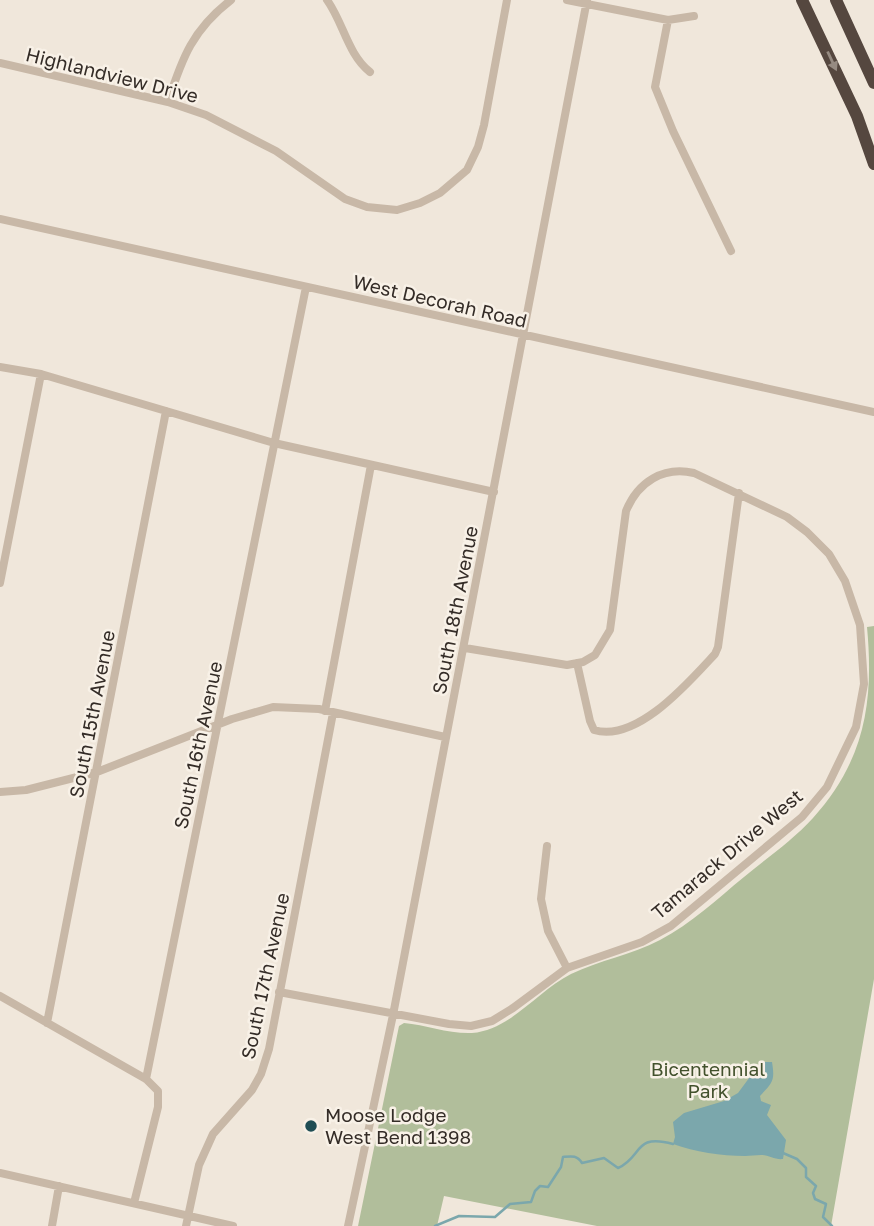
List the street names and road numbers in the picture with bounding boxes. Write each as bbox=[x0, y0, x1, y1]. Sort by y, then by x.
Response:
street label: Highlandview Drive bbox=[24, 42, 201, 107]
street label: West Decorah Road bbox=[351, 269, 529, 332]
street label: South 18th Avenue bbox=[427, 524, 482, 696]
street label: South 15th Avenue bbox=[64, 628, 119, 800]
street label: South 16th Avenue bbox=[168, 659, 227, 831]
street label: Tamarack Drive West bbox=[646, 784, 807, 924]
street label: South 17th Avenue bbox=[236, 891, 293, 1061]

